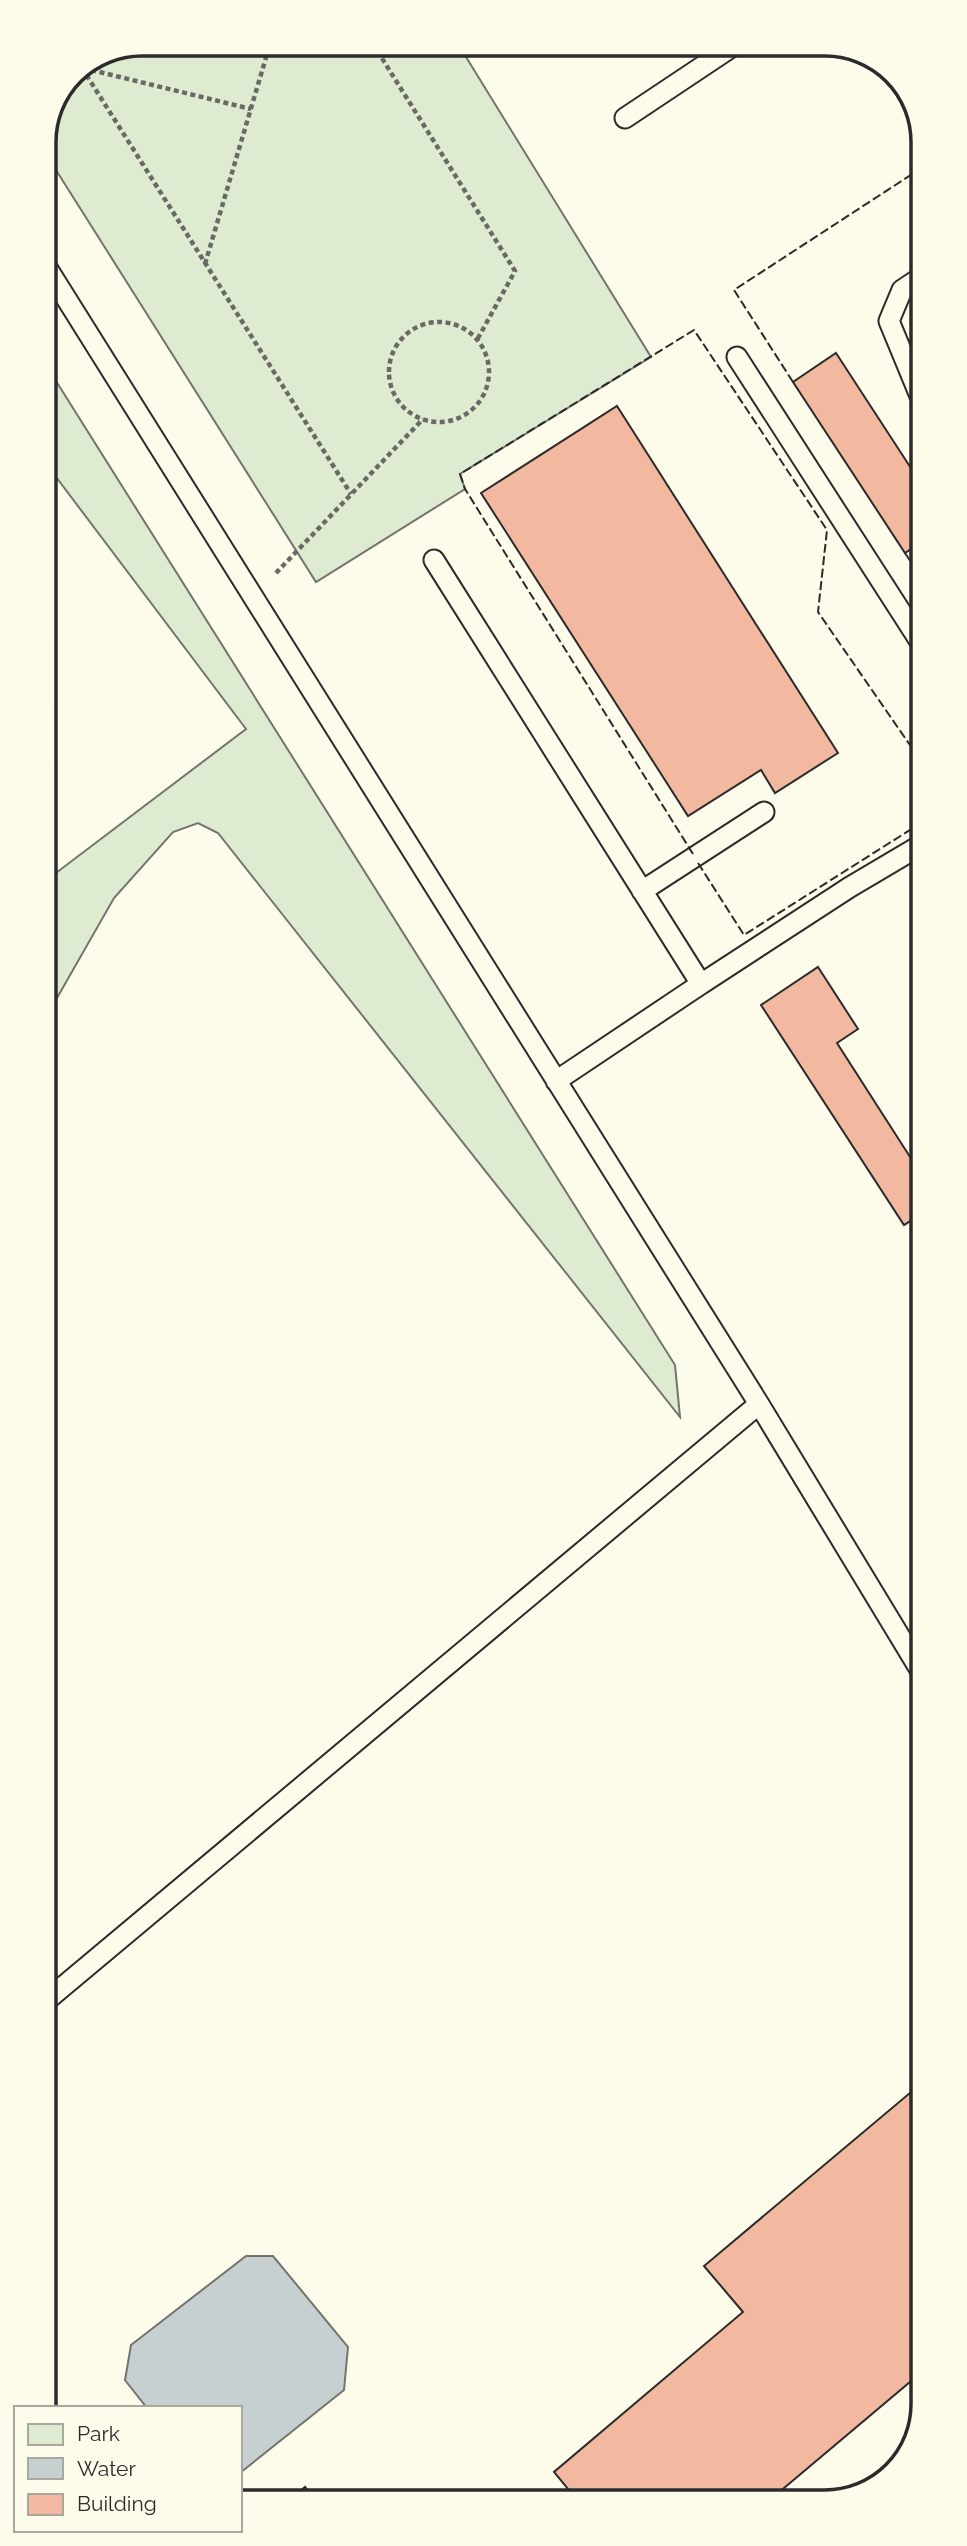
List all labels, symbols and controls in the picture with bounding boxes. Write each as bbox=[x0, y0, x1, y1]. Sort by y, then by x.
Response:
legend bbox=[14, 2406, 242, 2532]
text: Park bbox=[77, 2421, 120, 2446]
text: Water bbox=[77, 2456, 136, 2481]
text: Building bbox=[77, 2491, 157, 2516]

